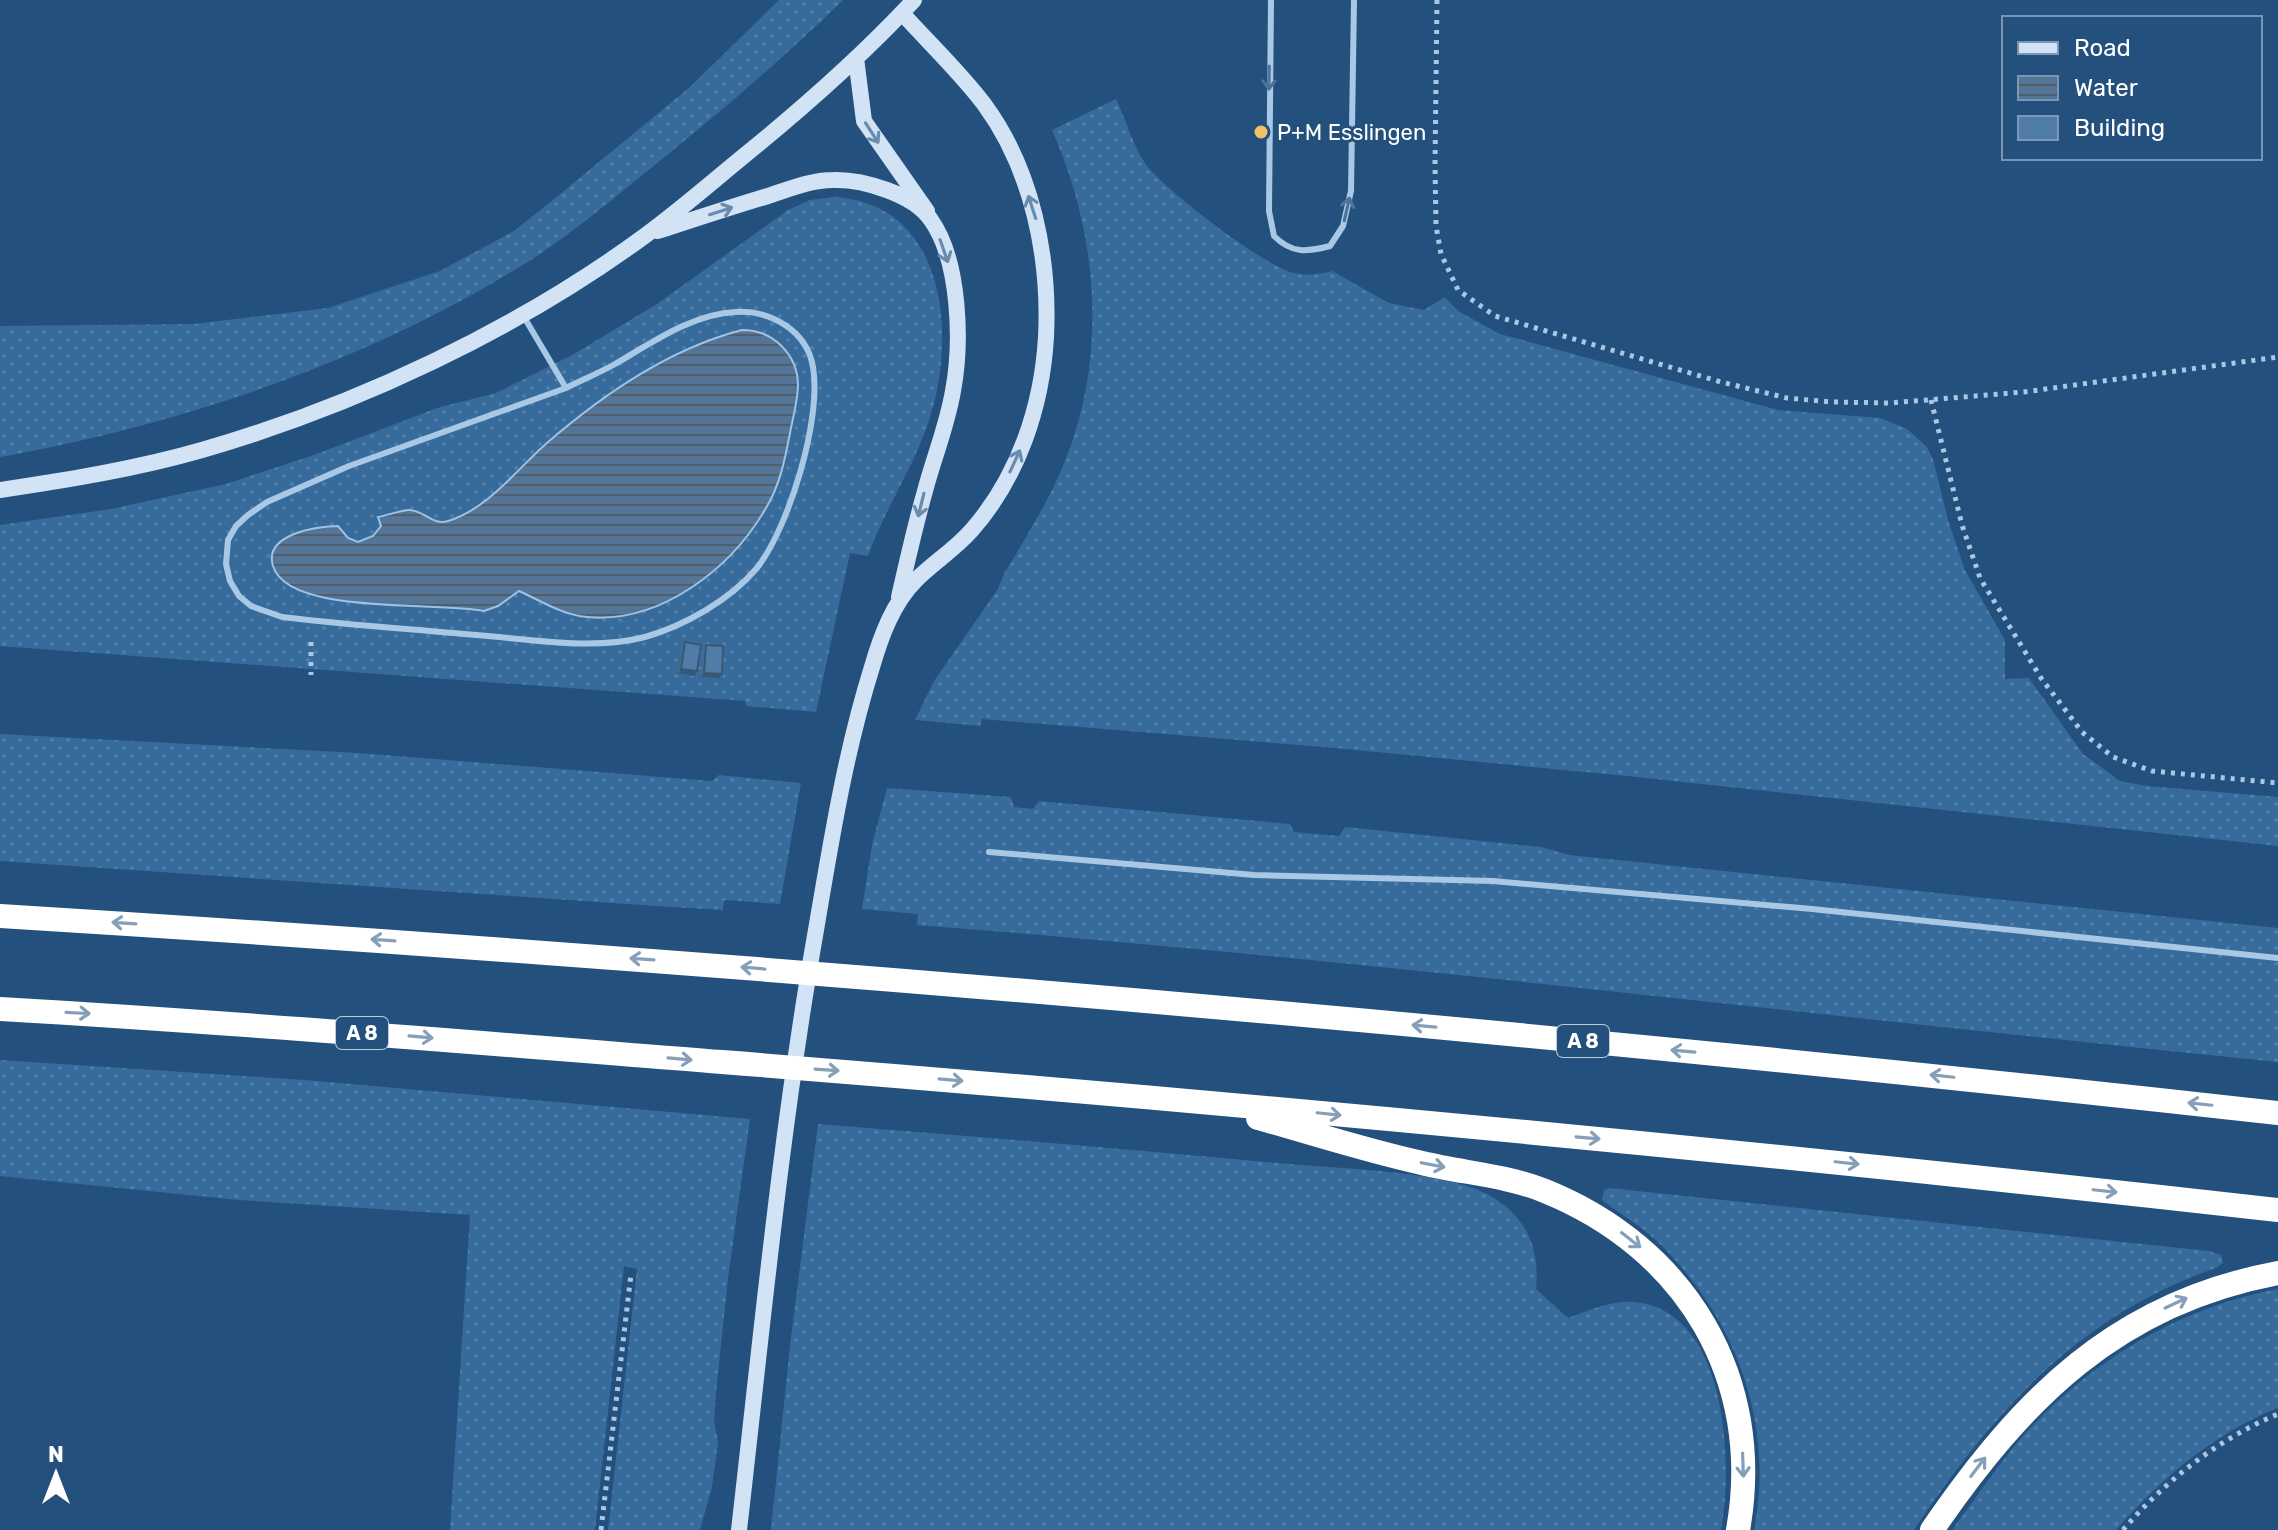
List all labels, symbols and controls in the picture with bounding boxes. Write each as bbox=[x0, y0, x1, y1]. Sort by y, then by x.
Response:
legend bbox=[2002, 16, 2262, 160]
text: Road bbox=[2074, 34, 2131, 62]
one-way arrow bbox=[1262, 64, 1277, 91]
text: Water bbox=[2074, 74, 2138, 102]
text: Building bbox=[2074, 114, 2165, 142]
place label: P+M Esslingen bbox=[1277, 119, 1426, 146]
one-way arrow bbox=[864, 121, 880, 143]
marker: P+M Esslingen bbox=[1252, 123, 1270, 141]
one-way arrow bbox=[1023, 195, 1038, 220]
one-way arrow bbox=[1341, 197, 1356, 223]
one-way arrow bbox=[707, 203, 733, 218]
one-way arrow bbox=[938, 239, 952, 263]
one-way arrow bbox=[1008, 449, 1023, 473]
one-way arrow bbox=[913, 491, 928, 517]
one-way arrow bbox=[111, 916, 138, 931]
one-way arrow bbox=[370, 932, 397, 947]
one-way arrow bbox=[629, 951, 656, 966]
one-way arrow bbox=[740, 960, 767, 975]
one-way arrow bbox=[64, 1006, 91, 1021]
road number: A 8 bbox=[336, 1017, 388, 1049]
one-way arrow bbox=[1411, 1019, 1438, 1034]
road number: A 8 bbox=[1557, 1025, 1609, 1057]
one-way arrow bbox=[407, 1030, 434, 1045]
one-way arrow bbox=[1670, 1043, 1697, 1058]
one-way arrow bbox=[666, 1051, 693, 1066]
one-way arrow bbox=[813, 1063, 840, 1078]
one-way arrow bbox=[1929, 1069, 1956, 1084]
one-way arrow bbox=[937, 1073, 964, 1088]
one-way arrow bbox=[2188, 1097, 2214, 1112]
one-way arrow bbox=[1315, 1106, 1342, 1121]
one-way arrow bbox=[1574, 1131, 1601, 1146]
one-way arrow bbox=[1833, 1156, 1859, 1171]
one-way arrow bbox=[1420, 1159, 1445, 1174]
one-way arrow bbox=[2091, 1183, 2118, 1198]
one-way arrow bbox=[1620, 1231, 1641, 1248]
one-way arrow bbox=[2163, 1295, 2188, 1310]
north arrow bbox=[16, 1434, 96, 1514]
text: N bbox=[48, 1441, 64, 1468]
one-way arrow bbox=[1736, 1451, 1751, 1477]
one-way arrow bbox=[1969, 1457, 1986, 1478]

